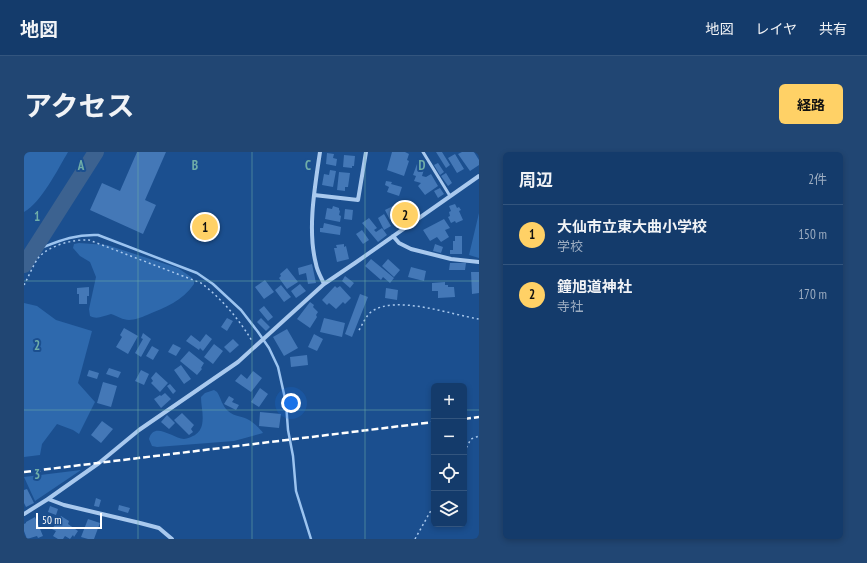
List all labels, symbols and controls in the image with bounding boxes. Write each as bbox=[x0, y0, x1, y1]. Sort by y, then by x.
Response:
text: 地図 bbox=[20, 17, 58, 41]
text: 地図 bbox=[705, 20, 733, 38]
text: レイヤ bbox=[755, 20, 797, 38]
text: 共有 bbox=[819, 20, 847, 38]
button: 経路 bbox=[779, 84, 843, 124]
text: アクセス bbox=[24, 87, 135, 124]
text: A bbox=[77, 157, 85, 174]
text: B bbox=[192, 157, 198, 174]
text: C bbox=[305, 157, 311, 174]
text: D bbox=[419, 157, 426, 174]
text: 周辺 bbox=[519, 169, 553, 191]
text: 2件 bbox=[808, 171, 827, 188]
pin: 2 bbox=[392, 200, 418, 230]
text: 1 bbox=[34, 208, 40, 225]
pin: 1 bbox=[192, 212, 218, 242]
text: 大仙市立東大曲小学校 bbox=[557, 217, 707, 236]
text: 1 bbox=[529, 226, 535, 243]
text: 150 m bbox=[798, 226, 827, 243]
text: 学校 bbox=[557, 238, 583, 255]
text: 鐘旭道神社 bbox=[557, 277, 632, 296]
text: 2 bbox=[529, 286, 535, 303]
text: 170 m bbox=[798, 286, 827, 303]
text: 寺社 bbox=[557, 298, 583, 315]
text: 2 bbox=[34, 337, 40, 354]
map controls bbox=[431, 383, 467, 527]
button: + bbox=[431, 383, 467, 419]
your location bbox=[281, 393, 301, 413]
button: − bbox=[431, 419, 467, 455]
button: locate bbox=[431, 455, 467, 491]
text: 3 bbox=[34, 466, 40, 483]
button: layers bbox=[431, 491, 467, 527]
scale bar bbox=[36, 511, 102, 530]
text: 50 m bbox=[42, 513, 61, 527]

